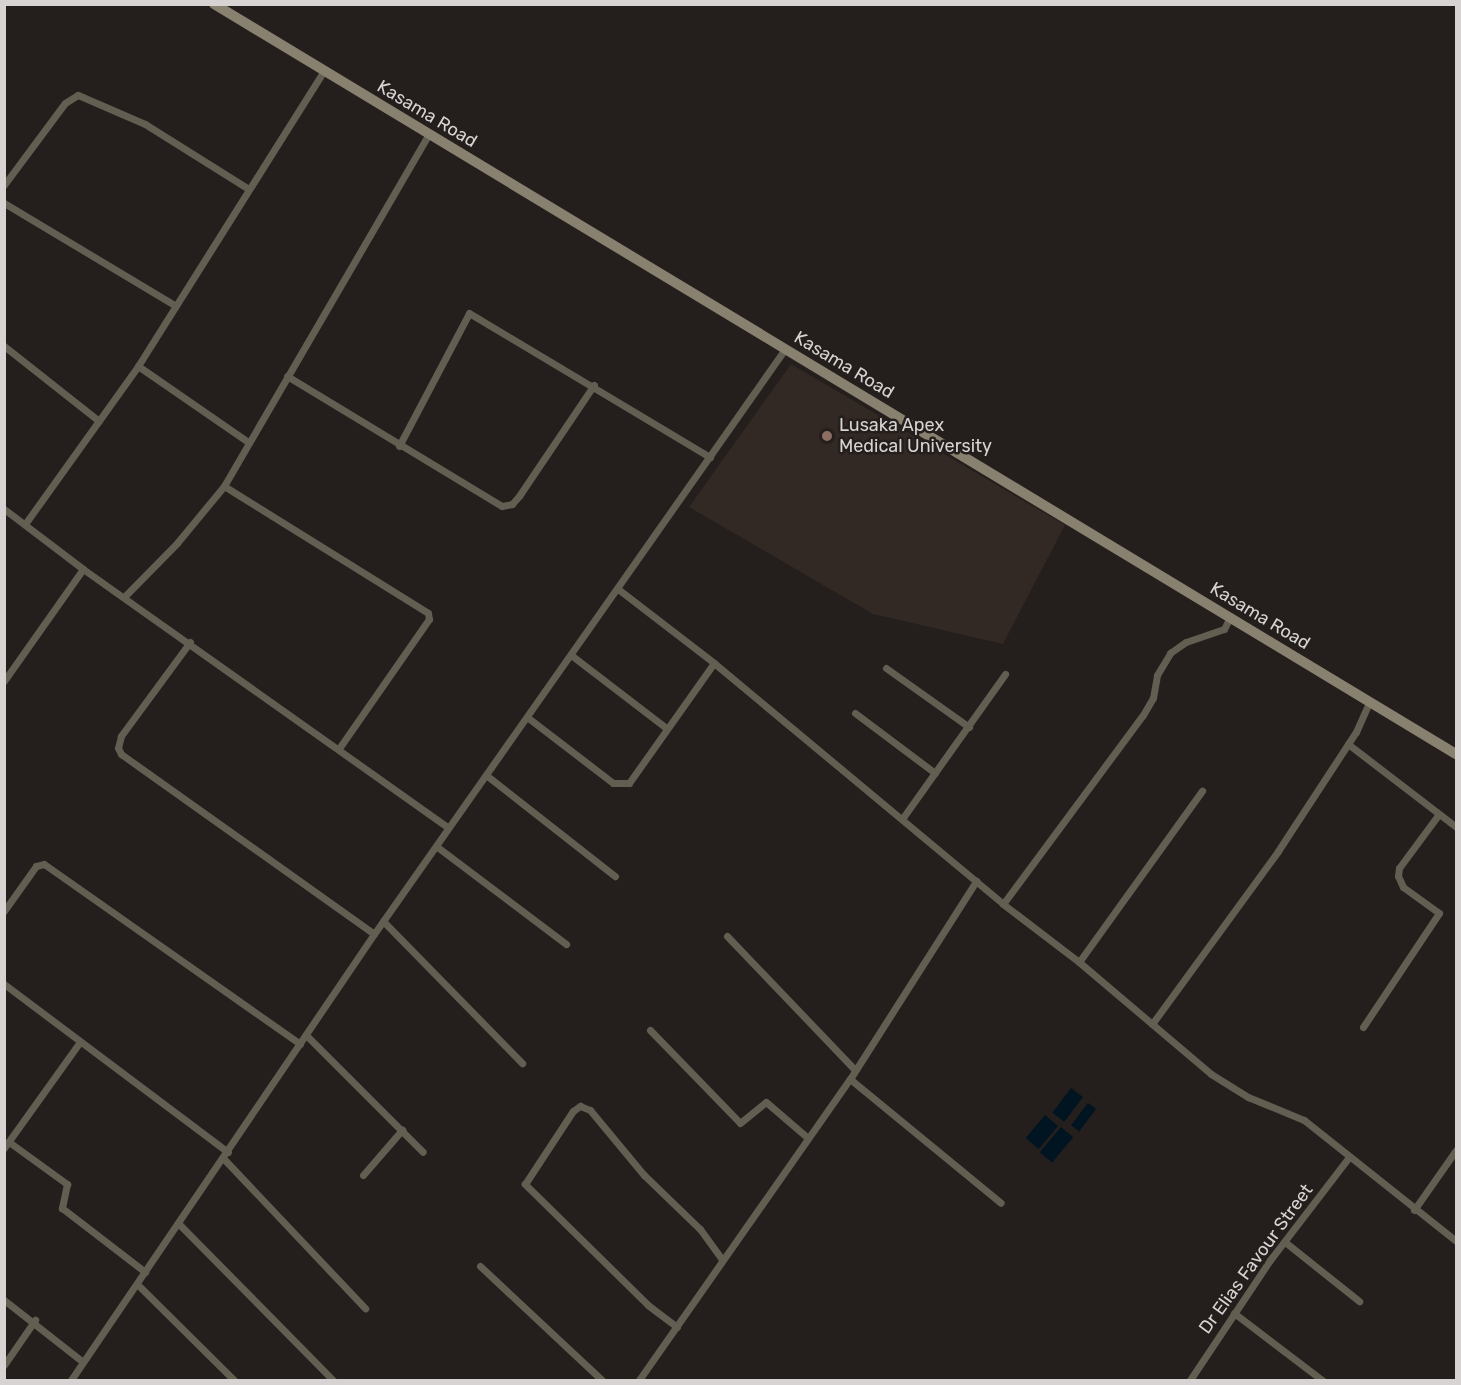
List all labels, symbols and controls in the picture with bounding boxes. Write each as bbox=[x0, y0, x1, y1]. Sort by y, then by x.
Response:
street label: Kasama Road bbox=[373, 76, 481, 152]
street label: Kasama Road bbox=[790, 327, 898, 403]
place label: Lusaka Apex Medical University bbox=[839, 415, 992, 458]
marker: Lusaka Apex Medical University bbox=[820, 429, 834, 443]
street label: Kasama Road bbox=[1206, 578, 1314, 654]
street label: Dr Elias Favour Street bbox=[1194, 1180, 1318, 1338]

